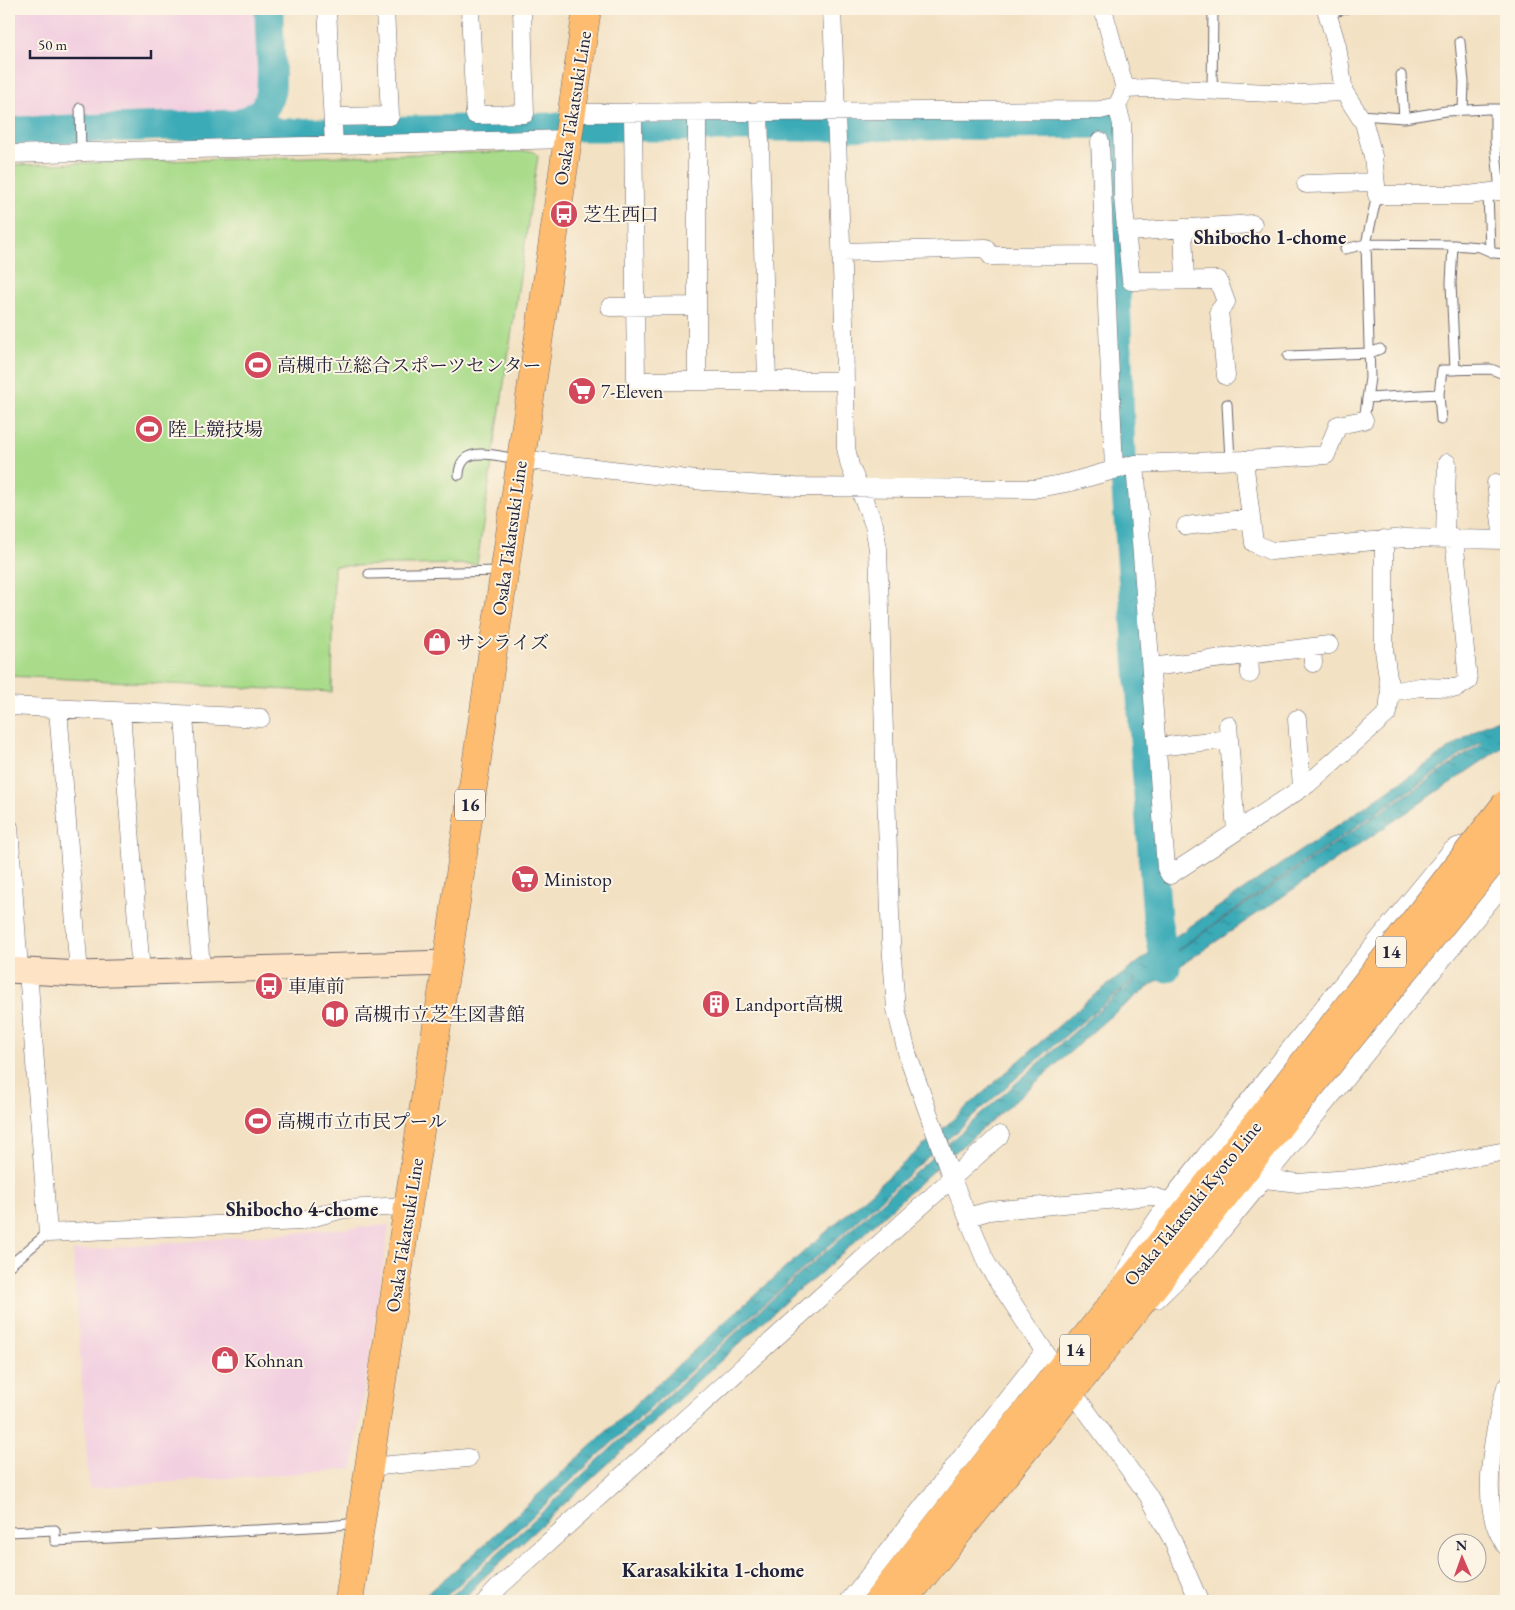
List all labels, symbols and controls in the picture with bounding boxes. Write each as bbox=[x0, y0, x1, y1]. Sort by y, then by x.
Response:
scale bar bbox=[30, 28, 151, 60]
street label: Osaka Takatsuki Line bbox=[548, 29, 597, 187]
text: 50 m bbox=[38, 35, 67, 54]
bus stop icon: 芝生西口 bbox=[549, 199, 579, 229]
place label: 芝生西口 bbox=[583, 202, 659, 227]
district label: Shibocho 1-chome bbox=[1194, 224, 1346, 250]
sports icon: 高槻市立総合スポーツセンター bbox=[243, 350, 273, 380]
place label: 高槻市立総合スポーツセンター bbox=[277, 353, 541, 378]
supermarket icon: 7-Eleven bbox=[567, 376, 597, 406]
place label: 7-Eleven bbox=[601, 379, 663, 404]
sports icon: 陸上競技場 bbox=[134, 414, 164, 444]
place label: 陸上競技場 bbox=[168, 417, 263, 442]
street label: Osaka Takatsuki Line bbox=[486, 459, 533, 617]
shop icon: サンライズ bbox=[422, 627, 452, 657]
place label: サンライズ bbox=[456, 630, 549, 655]
road number: 16 bbox=[455, 790, 485, 820]
supermarket icon: Ministop bbox=[510, 864, 540, 894]
place label: Ministop bbox=[544, 867, 612, 892]
road number: 14 bbox=[1376, 936, 1406, 968]
bus stop icon: 車庫前 bbox=[254, 971, 284, 1001]
place label: 車庫前 bbox=[288, 974, 345, 999]
building icon: Landport高槻 bbox=[701, 989, 731, 1019]
place label: Landport高槻 bbox=[735, 992, 843, 1017]
library icon: 高槻市立芝生図書館 bbox=[320, 999, 350, 1029]
place label: 高槻市立芝生図書館 bbox=[354, 1002, 525, 1027]
sports icon: 高槻市立市民プール bbox=[243, 1106, 273, 1136]
place label: 高槻市立市民プール bbox=[277, 1109, 447, 1134]
street label: Osaka Takatsuki Kyoto Line bbox=[1118, 1116, 1267, 1291]
street label: Osaka Takatsuki Line bbox=[380, 1156, 429, 1314]
district label: Shibocho 4-chome bbox=[226, 1196, 378, 1222]
road number: 14 bbox=[1060, 1334, 1090, 1366]
shop icon: Kohnan bbox=[210, 1345, 240, 1375]
place label: Kohnan bbox=[244, 1348, 304, 1373]
north arrow bbox=[1438, 1532, 1488, 1582]
text: N bbox=[1456, 1536, 1468, 1554]
district label: Karasakikita 1-chome bbox=[622, 1557, 804, 1583]

